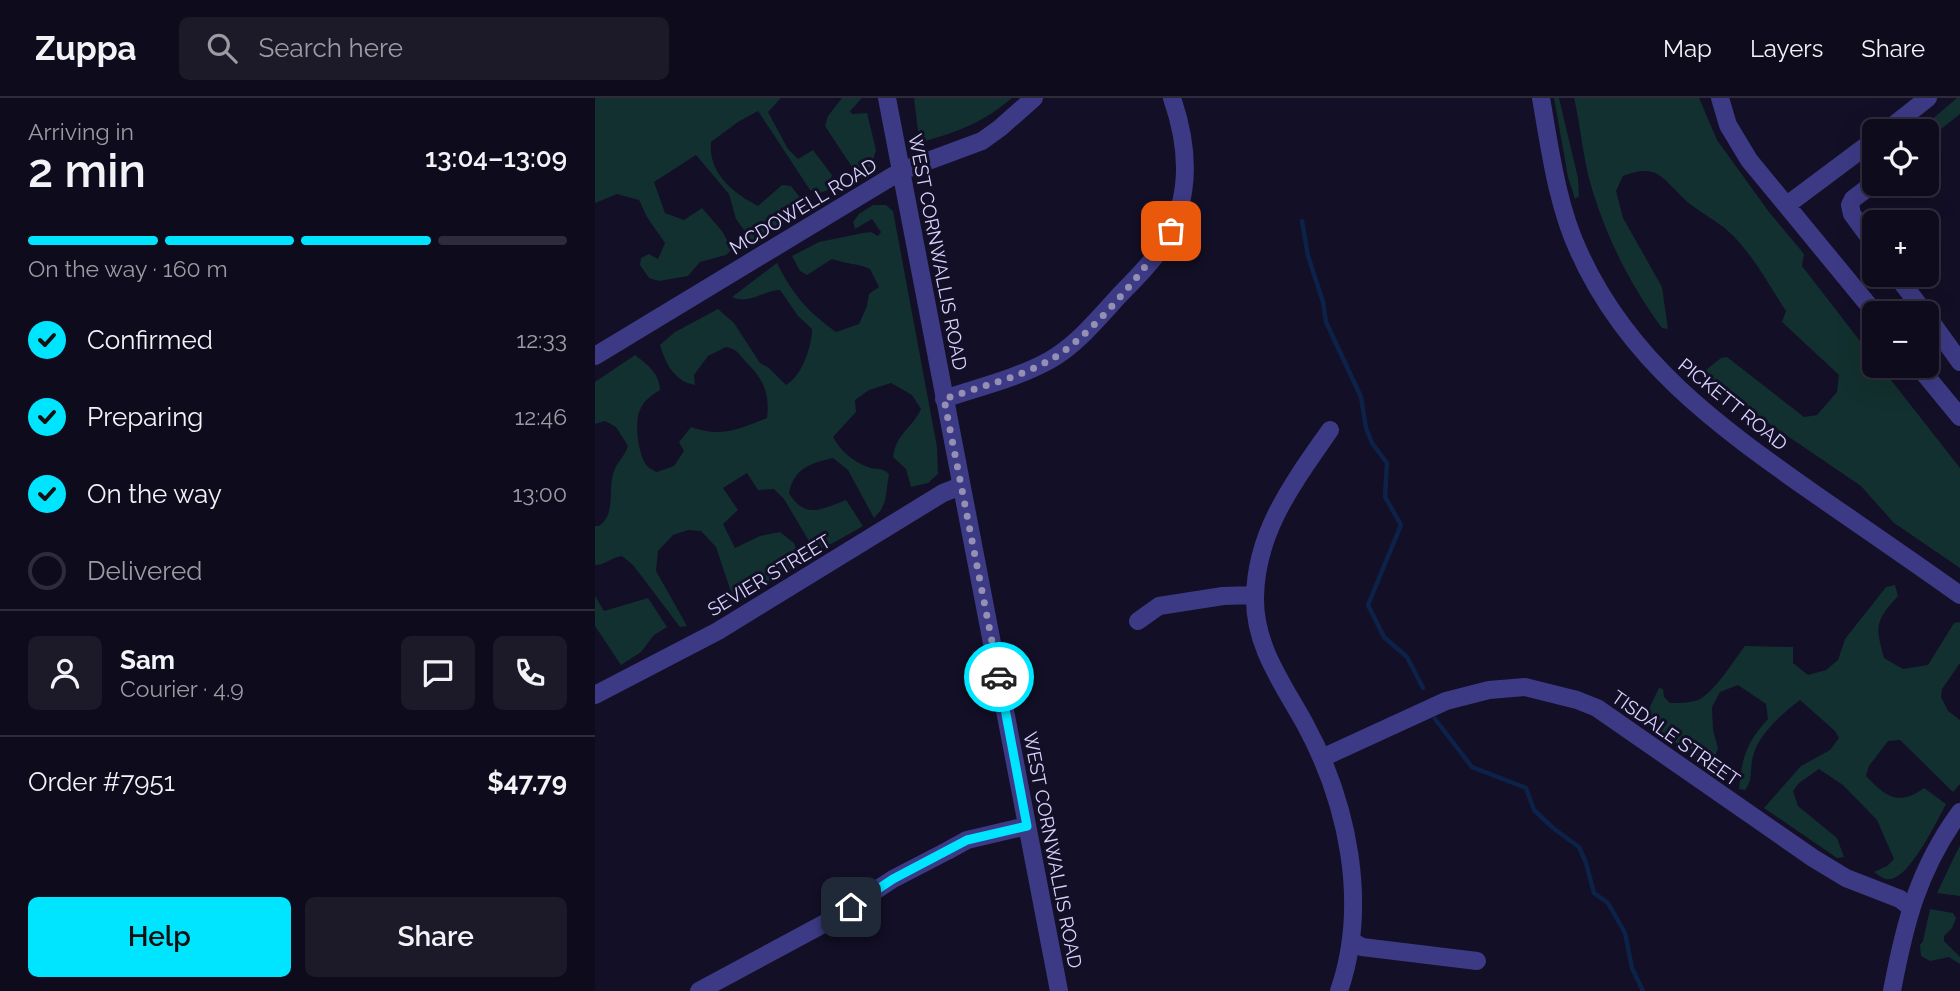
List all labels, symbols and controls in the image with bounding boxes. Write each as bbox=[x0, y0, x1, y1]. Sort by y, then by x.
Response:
search box bbox=[179, 17, 669, 80]
text: Zuppa bbox=[35, 29, 137, 68]
icon: search bbox=[203, 29, 241, 67]
text: Search here bbox=[259, 33, 403, 63]
text: Map bbox=[1663, 34, 1712, 63]
text: Layers bbox=[1750, 34, 1823, 63]
text: Share bbox=[1861, 34, 1925, 63]
text: Arriving in bbox=[28, 118, 134, 145]
map controls bbox=[1862, 119, 1939, 378]
button: locate bbox=[1862, 119, 1939, 196]
street label: WEST CORNWALLIS ROAD bbox=[904, 132, 972, 372]
text: 13:04–13:09 bbox=[425, 143, 567, 173]
text: 2 min bbox=[28, 144, 146, 198]
street label: MCDOWELL ROAD bbox=[726, 153, 880, 259]
pin bbox=[1141, 201, 1201, 261]
button: + bbox=[1862, 210, 1939, 287]
icon: bag bbox=[1152, 212, 1190, 250]
text: On the way · 160 m bbox=[28, 255, 228, 282]
button: − bbox=[1862, 301, 1939, 378]
icon: check bbox=[28, 321, 66, 359]
text: Confirmed bbox=[87, 325, 213, 355]
text: 12:33 bbox=[516, 326, 567, 353]
street label: PICKETT ROAD bbox=[1674, 353, 1792, 455]
icon: check bbox=[28, 398, 66, 436]
text: Preparing bbox=[87, 402, 203, 432]
text: 12:46 bbox=[514, 403, 567, 430]
icon: check bbox=[28, 475, 66, 513]
text: On the way bbox=[87, 479, 222, 509]
text: 13:00 bbox=[512, 480, 567, 507]
street label: SEVIER STREET bbox=[703, 529, 835, 620]
text: Delivered bbox=[87, 556, 202, 586]
button: person bbox=[28, 636, 102, 710]
button: chat bbox=[401, 636, 475, 710]
button: phone bbox=[493, 636, 567, 710]
courier bbox=[964, 642, 1034, 712]
text: Sam bbox=[120, 645, 175, 675]
icon: car bbox=[980, 658, 1018, 696]
text: Courier · 4.9 bbox=[120, 675, 244, 702]
street label: TISDALE STREET bbox=[1608, 686, 1745, 791]
street label: WEST CORNWALLIS ROAD bbox=[1019, 730, 1087, 970]
text: Order #7951 bbox=[28, 767, 175, 797]
text: $47.79 bbox=[487, 767, 567, 797]
pin bbox=[821, 877, 881, 937]
icon: home bbox=[832, 888, 870, 926]
button: Help bbox=[28, 897, 291, 977]
button: Share bbox=[305, 897, 567, 977]

